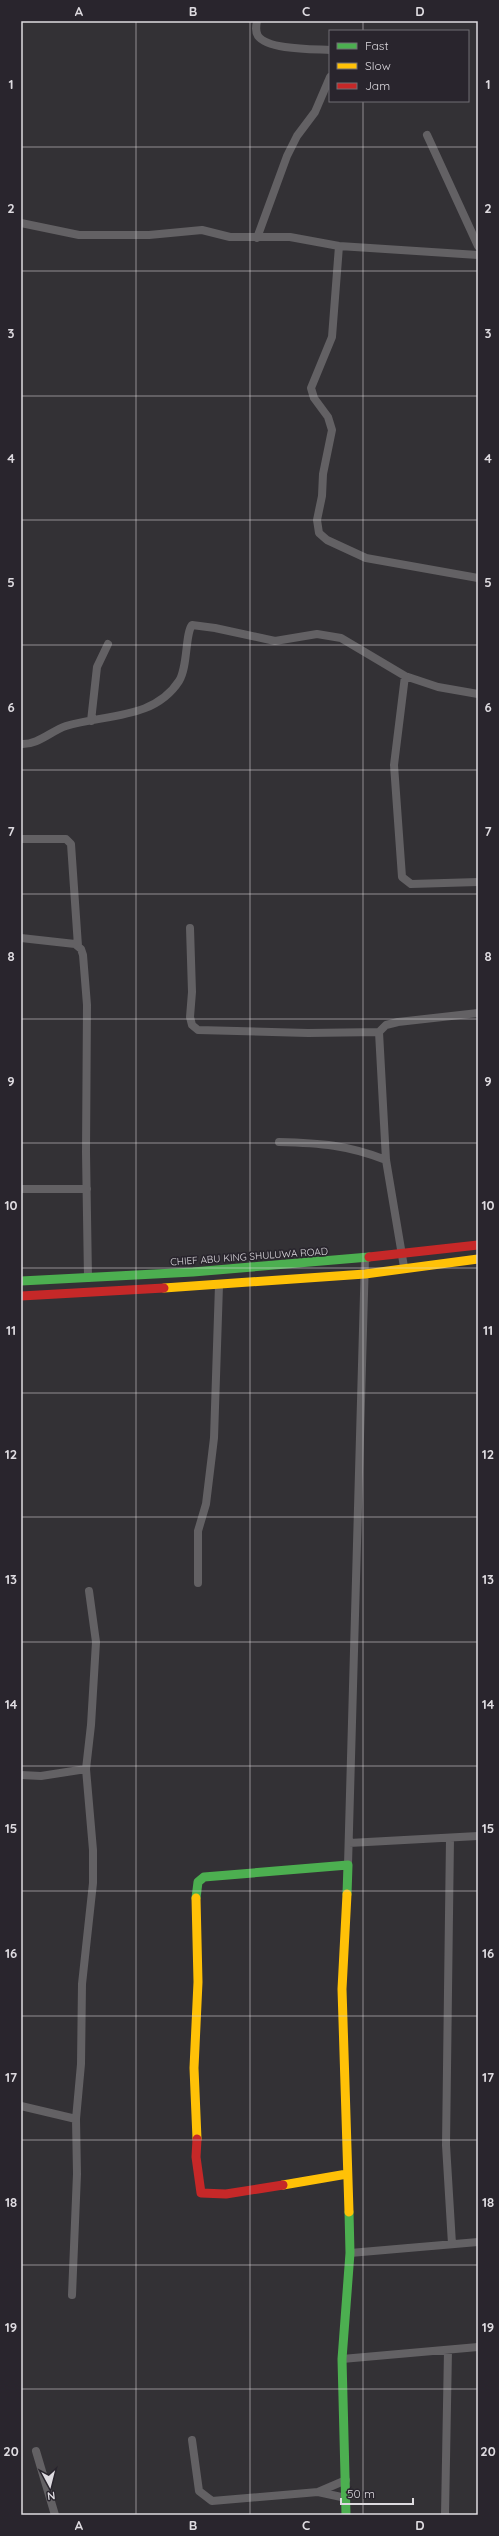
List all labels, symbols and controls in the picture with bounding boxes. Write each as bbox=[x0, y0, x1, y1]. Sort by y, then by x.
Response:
text: A bbox=[75, 3, 84, 19]
text: B bbox=[189, 3, 197, 19]
text: C bbox=[302, 3, 310, 19]
text: D bbox=[415, 3, 425, 19]
legend bbox=[329, 30, 469, 102]
text: Fast bbox=[365, 38, 389, 53]
text: Slow bbox=[365, 58, 391, 73]
text: 1 bbox=[8, 76, 14, 92]
text: 1 bbox=[485, 76, 491, 92]
text: Jam bbox=[365, 78, 390, 93]
text: 2 bbox=[7, 200, 15, 216]
text: 2 bbox=[484, 200, 492, 216]
text: 3 bbox=[8, 325, 15, 341]
text: 3 bbox=[485, 325, 492, 341]
text: 4 bbox=[7, 450, 15, 466]
text: 4 bbox=[484, 450, 492, 466]
text: 5 bbox=[7, 574, 15, 590]
text: 5 bbox=[484, 574, 492, 590]
text: 6 bbox=[7, 699, 15, 715]
text: 6 bbox=[484, 699, 492, 715]
text: 7 bbox=[7, 823, 15, 839]
text: 7 bbox=[484, 823, 492, 839]
text: 8 bbox=[7, 948, 15, 964]
text: 8 bbox=[484, 948, 492, 964]
text: 9 bbox=[7, 1073, 15, 1089]
text: 9 bbox=[484, 1073, 492, 1089]
text: 10 bbox=[4, 1197, 18, 1213]
text: 10 bbox=[481, 1197, 495, 1213]
street label: CHIEF ABU KING SHULUWA ROAD bbox=[170, 1245, 328, 1268]
text: 11 bbox=[6, 1322, 16, 1338]
text: 11 bbox=[483, 1322, 493, 1338]
text: 12 bbox=[5, 1446, 17, 1462]
text: 12 bbox=[482, 1446, 494, 1462]
text: 13 bbox=[5, 1571, 17, 1587]
text: 13 bbox=[482, 1571, 494, 1587]
text: 14 bbox=[5, 1696, 18, 1712]
text: 14 bbox=[482, 1696, 495, 1712]
text: 15 bbox=[5, 1820, 17, 1836]
text: 15 bbox=[482, 1820, 494, 1836]
text: 16 bbox=[5, 1945, 17, 1961]
text: 16 bbox=[482, 1945, 494, 1961]
text: 17 bbox=[5, 2069, 17, 2085]
text: 17 bbox=[482, 2069, 494, 2085]
text: 18 bbox=[5, 2194, 17, 2210]
text: 18 bbox=[482, 2194, 494, 2210]
text: 19 bbox=[5, 2319, 17, 2335]
text: 19 bbox=[482, 2319, 494, 2335]
text: 20 bbox=[3, 2443, 19, 2459]
text: 20 bbox=[480, 2443, 496, 2459]
north arrow bbox=[30, 2466, 70, 2506]
scale bar bbox=[341, 2480, 413, 2506]
text: 50 m bbox=[347, 2486, 375, 2501]
text: N bbox=[46, 2488, 56, 2503]
text: A bbox=[75, 2517, 84, 2533]
text: B bbox=[189, 2517, 197, 2533]
text: C bbox=[302, 2517, 310, 2533]
text: D bbox=[415, 2517, 425, 2533]

